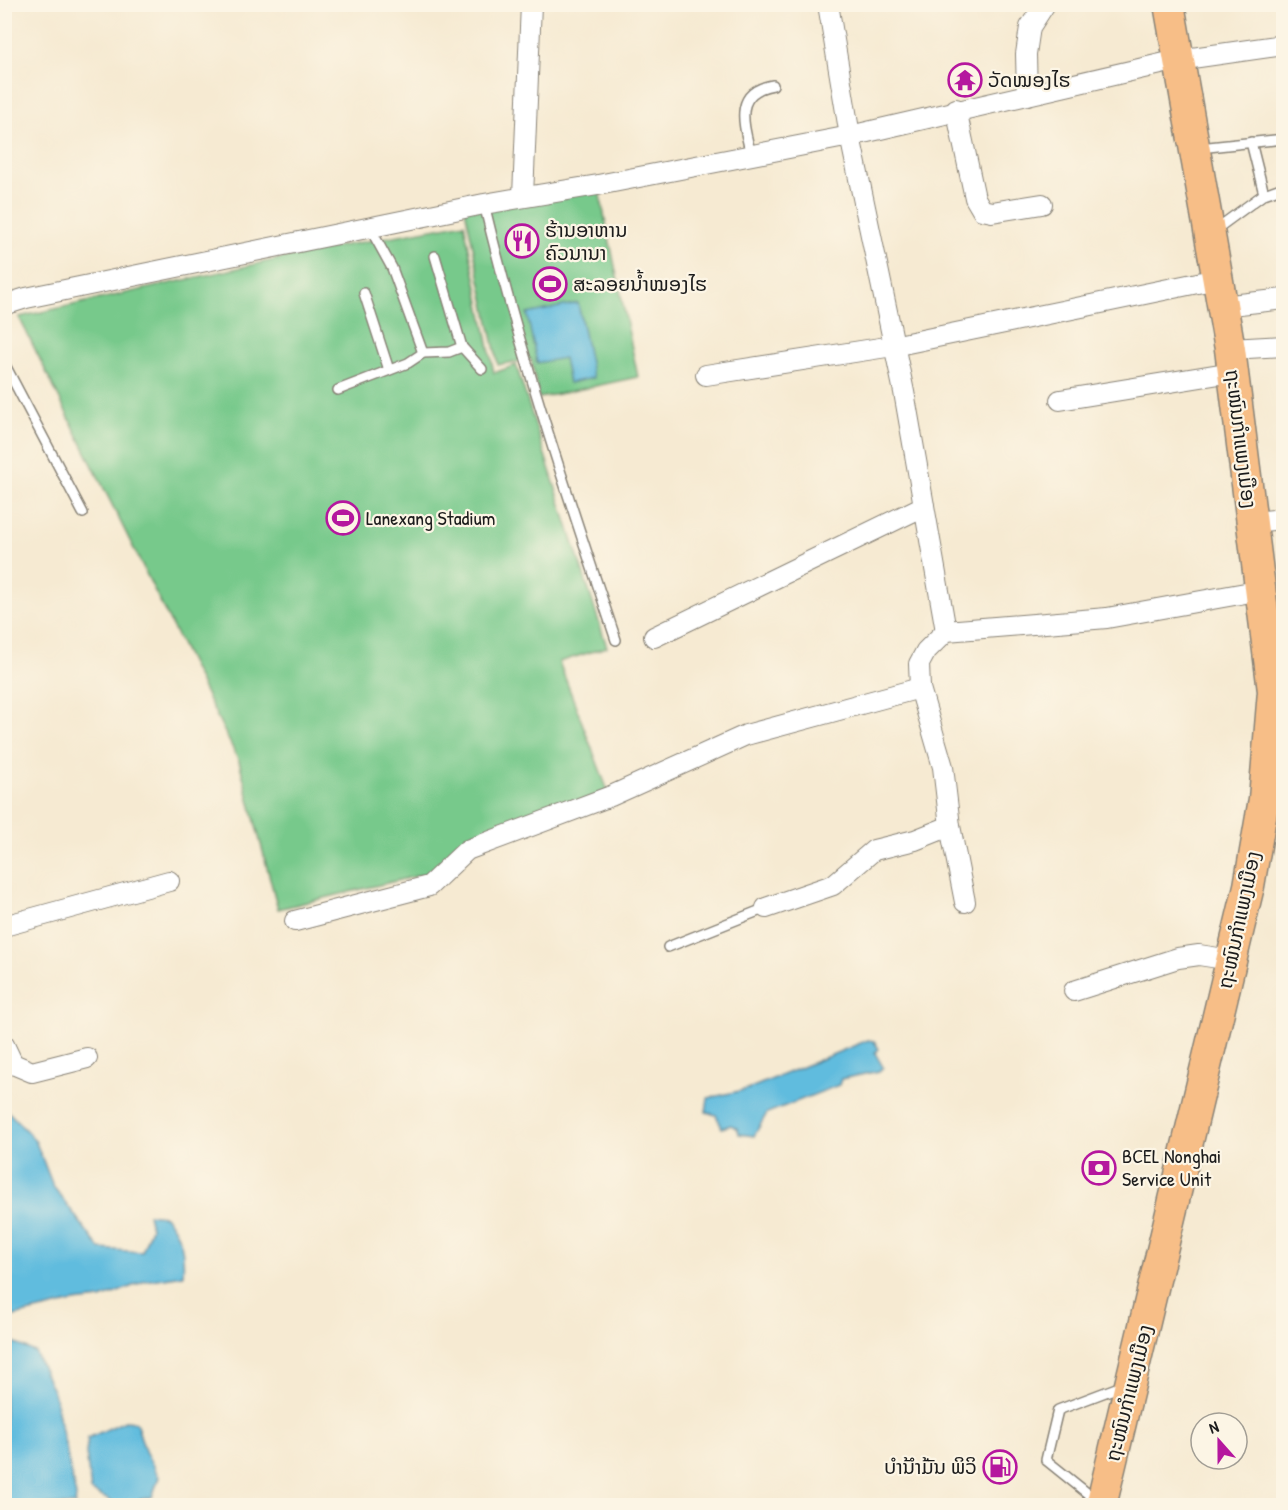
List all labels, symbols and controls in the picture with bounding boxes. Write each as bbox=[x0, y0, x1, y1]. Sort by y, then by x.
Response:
temple icon: ວັດໝອງໄຮ bbox=[947, 62, 983, 98]
place label: ວັດໝອງໄຮ bbox=[988, 66, 1071, 93]
place label: ຮ້ານອາຫານ ຄົວນານາ bbox=[545, 216, 628, 266]
restaurant icon: ຮ້ານອາຫານ ຄົວນານາ bbox=[504, 223, 540, 259]
sports icon: ສະລອຍນ້ຳໝອງໄຮ bbox=[532, 266, 568, 302]
place label: ສະລອຍນ້ຳໝອງໄຮ bbox=[573, 269, 707, 297]
street label: ຖະໜົນກຳແພງເມືອງ bbox=[1220, 368, 1263, 510]
sports icon: Lanexang Stadium bbox=[325, 500, 361, 536]
place label: Lanexang Stadium bbox=[366, 504, 495, 531]
street label: ຖະໜົນກຳແພງເມືອງ bbox=[1211, 849, 1266, 991]
place label: BCEL Nonghai Service Unit bbox=[1122, 1142, 1221, 1192]
bank icon: BCEL Nonghai Service Unit bbox=[1081, 1150, 1117, 1186]
street label: ຖະໜົນກຳແພງເມືອງ bbox=[1098, 1322, 1159, 1464]
north arrow bbox=[1189, 1411, 1249, 1471]
text: N bbox=[1206, 1415, 1222, 1439]
fuel station icon: ບຳ້ນຳ້ມັນ ພິວິ bbox=[982, 1449, 1018, 1485]
place label: ບຳ້ນຳ້ມັນ ພິວິ bbox=[884, 1453, 977, 1480]

